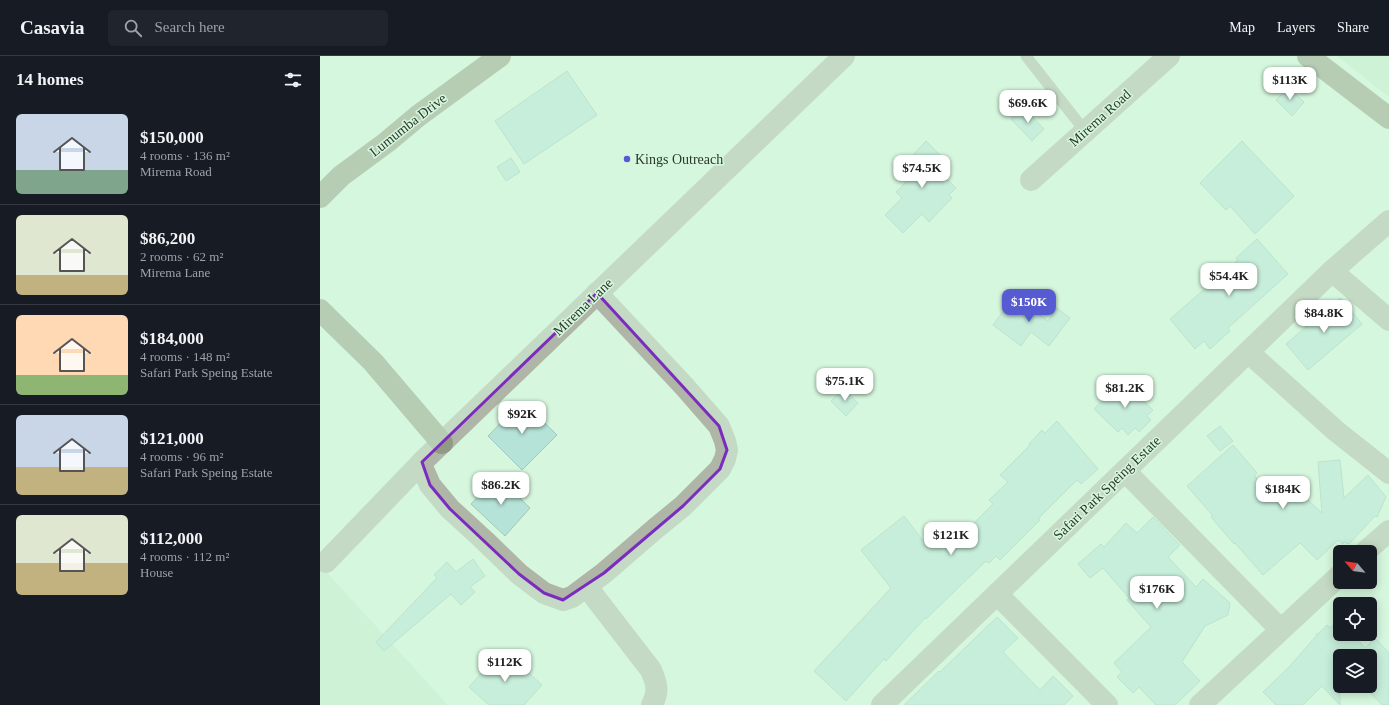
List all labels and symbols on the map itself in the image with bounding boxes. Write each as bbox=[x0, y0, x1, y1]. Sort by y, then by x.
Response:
pin: $113K bbox=[1262, 67, 1318, 101]
street label: Mirema Road bbox=[1066, 87, 1134, 149]
street label: Lumumba Drive bbox=[367, 90, 449, 160]
pin: $69.6K bbox=[995, 90, 1061, 124]
place label: Kings Outreach bbox=[635, 152, 723, 167]
marker: Kings Outreach bbox=[622, 154, 632, 164]
pin: $74.5K bbox=[889, 155, 955, 189]
pin: $54.4K bbox=[1196, 263, 1262, 297]
street label: Mirema Lane bbox=[551, 275, 615, 339]
pin: $150K bbox=[1001, 289, 1057, 323]
pin: $84.8K bbox=[1291, 300, 1357, 334]
pin: $75.1K bbox=[812, 368, 878, 402]
pin: $81.2K bbox=[1092, 375, 1158, 409]
pin: $92K bbox=[498, 401, 546, 435]
street label: Safari Park Speing Estate bbox=[1050, 433, 1164, 543]
pin: $86.2K bbox=[468, 472, 534, 506]
pin: $184K bbox=[1255, 476, 1311, 510]
pin: $121K bbox=[923, 522, 979, 556]
north arrow bbox=[1333, 545, 1377, 589]
pin: $176K bbox=[1129, 576, 1185, 610]
pin: $112K bbox=[477, 649, 533, 683]

